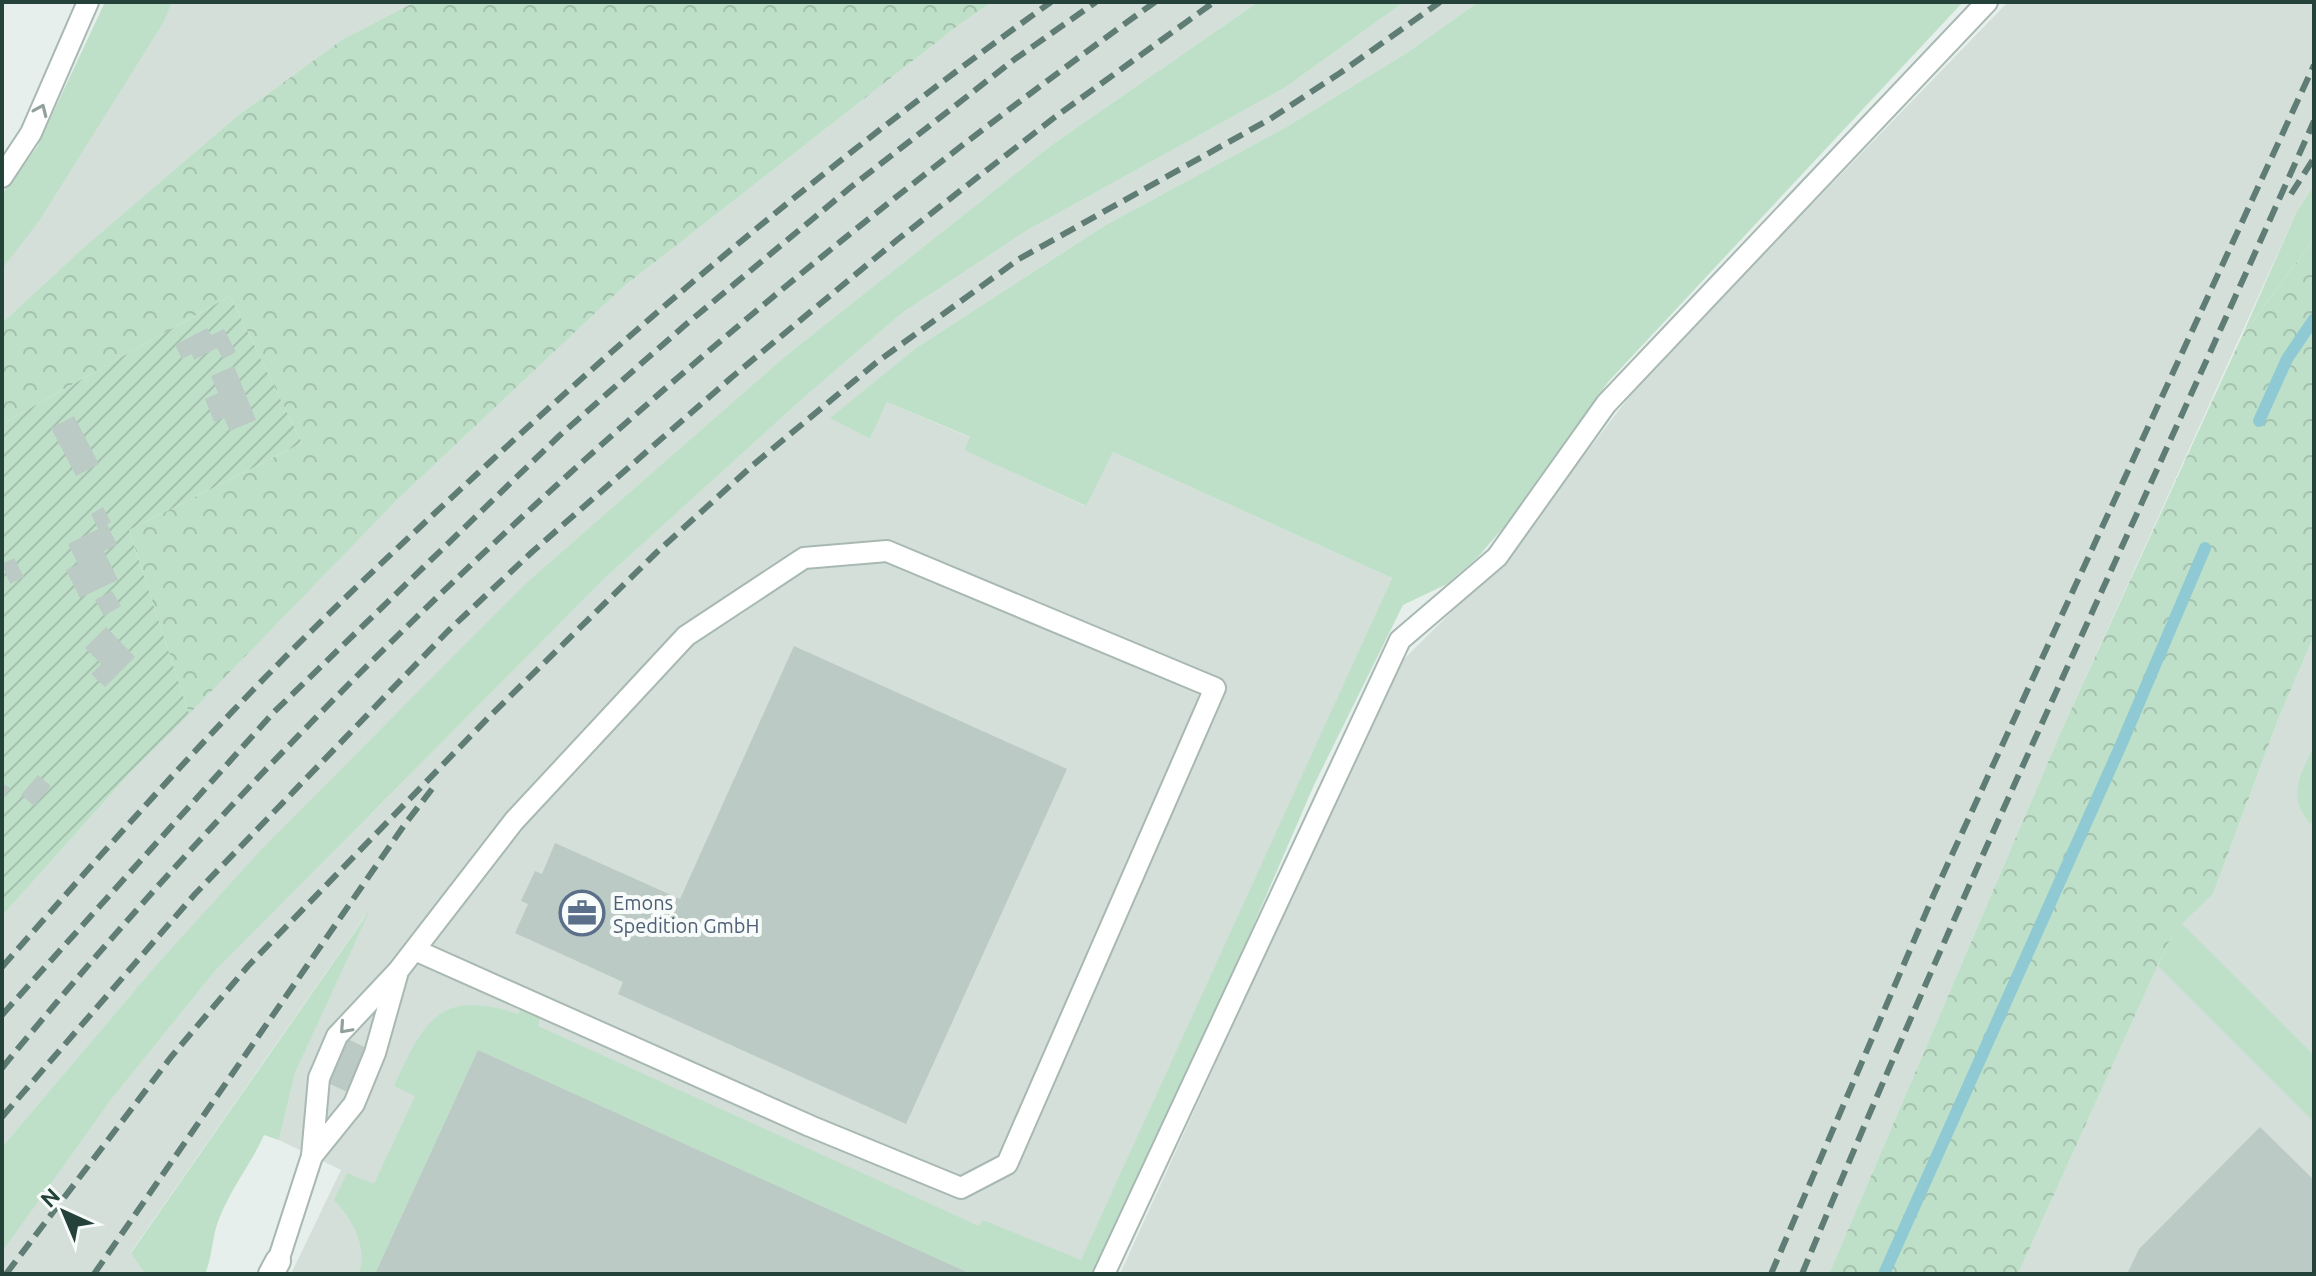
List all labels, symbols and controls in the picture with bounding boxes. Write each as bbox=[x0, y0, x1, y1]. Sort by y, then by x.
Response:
one-way arrow bbox=[31, 103, 47, 118]
office icon: Emons Spedition GmbH bbox=[558, 889, 606, 937]
place label: Emons Spedition GmbH bbox=[613, 891, 759, 937]
one-way arrow bbox=[340, 1019, 354, 1033]
north arrow bbox=[24, 1172, 104, 1252]
text: N bbox=[35, 1183, 64, 1212]

